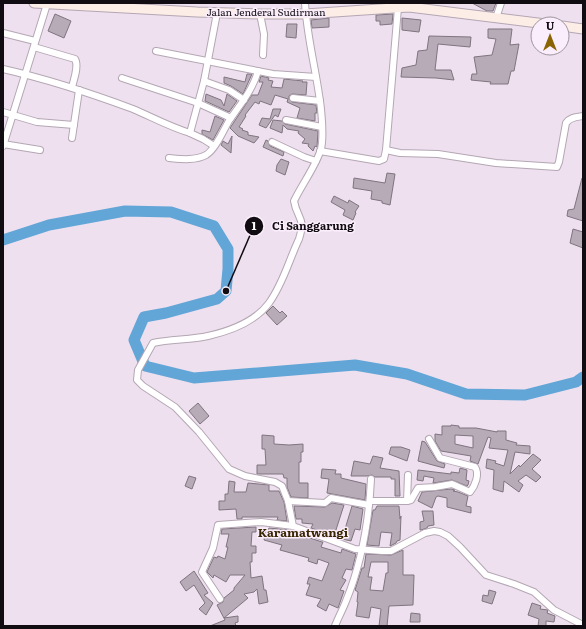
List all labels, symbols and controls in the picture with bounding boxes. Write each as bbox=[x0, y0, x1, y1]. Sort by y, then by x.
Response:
street label: Jalan Jenderal Sudirman bbox=[206, 4, 326, 19]
north arrow bbox=[530, 16, 570, 56]
text: U bbox=[546, 17, 555, 33]
callout: Ci Sanggarung bbox=[244, 215, 362, 238]
text: 1 bbox=[252, 216, 257, 234]
text: Ci Sanggarung bbox=[272, 217, 354, 233]
district label: Karamatwangi bbox=[258, 523, 349, 541]

